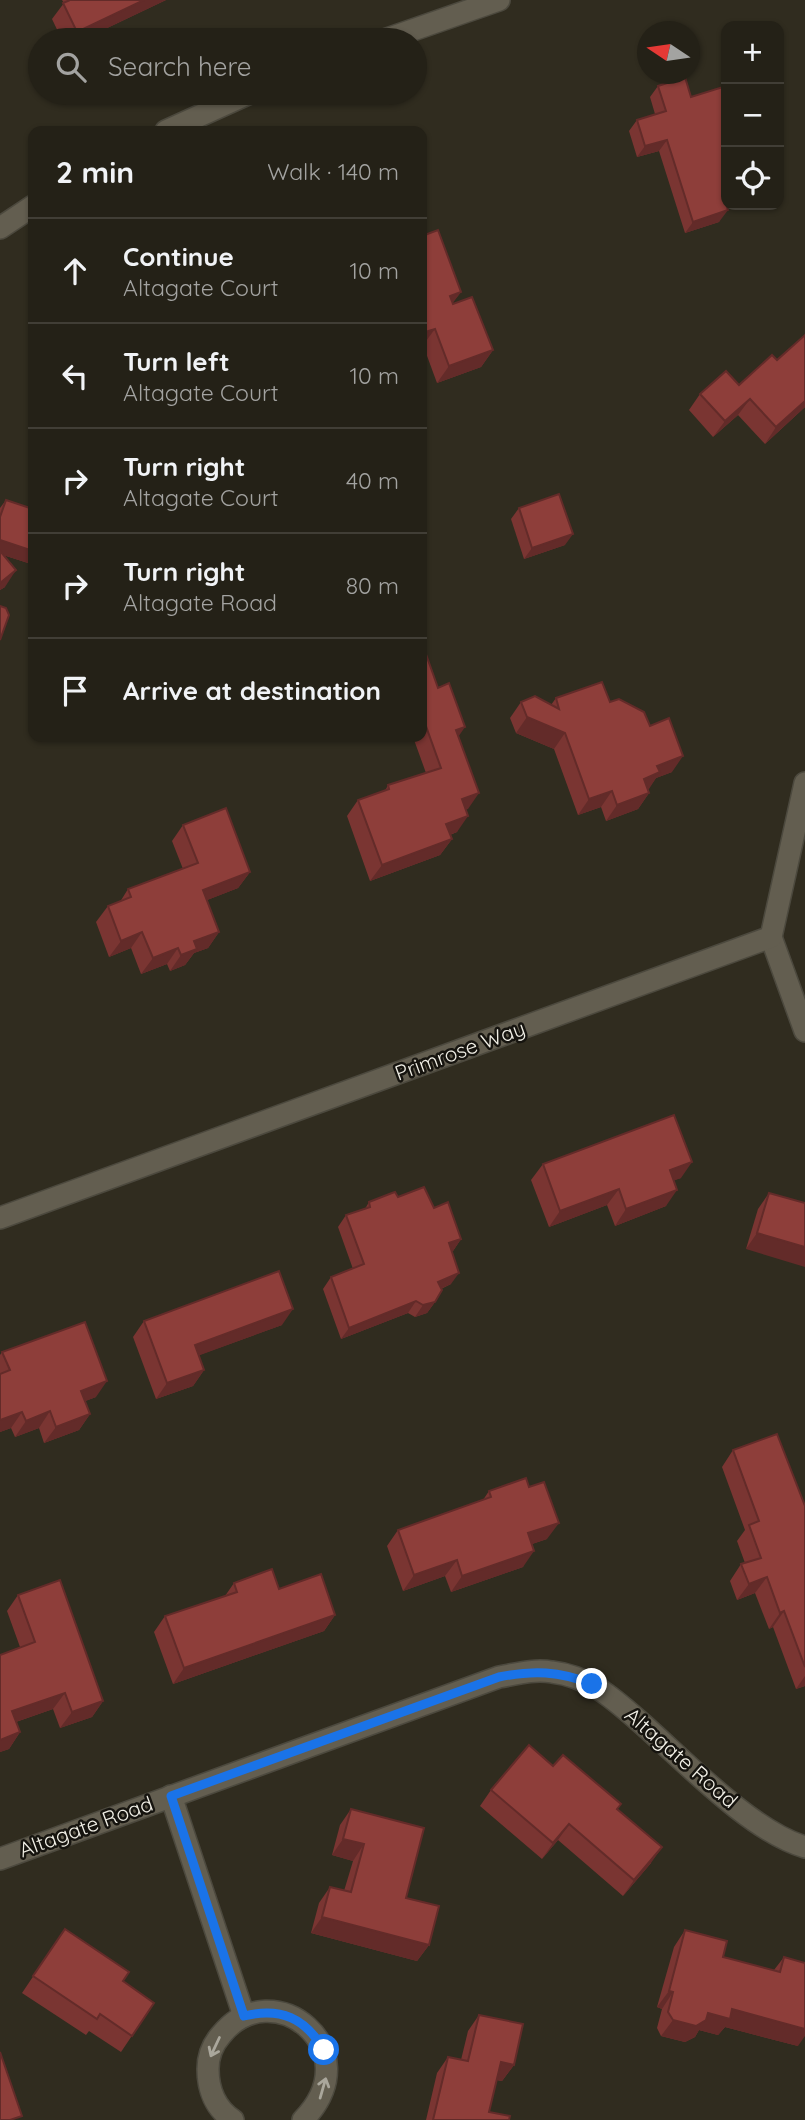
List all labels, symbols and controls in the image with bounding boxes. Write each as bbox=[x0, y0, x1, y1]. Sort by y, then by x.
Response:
north arrow bbox=[637, 21, 700, 84]
map controls bbox=[721, 21, 784, 210]
button: + bbox=[721, 21, 784, 84]
search box bbox=[28, 28, 427, 105]
icon: search bbox=[52, 48, 90, 86]
text: Search here bbox=[108, 50, 252, 83]
button: − bbox=[721, 84, 784, 147]
button: locate bbox=[721, 147, 784, 210]
text: 2 min bbox=[56, 153, 134, 191]
text: Walk · 140 m bbox=[267, 157, 399, 186]
text: Continue bbox=[123, 240, 234, 273]
icon: ahead bbox=[56, 252, 94, 290]
text: 10 m bbox=[350, 256, 399, 285]
text: Altagate Court bbox=[123, 273, 279, 302]
text: Turn left bbox=[123, 345, 230, 378]
icon: left bbox=[56, 357, 94, 395]
text: 10 m bbox=[350, 361, 399, 390]
text: Altagate Court bbox=[123, 378, 279, 407]
text: Turn right bbox=[123, 450, 245, 483]
icon: right bbox=[56, 462, 94, 500]
text: 40 m bbox=[346, 466, 399, 495]
text: Altagate Court bbox=[123, 483, 279, 512]
text: Turn right bbox=[123, 555, 245, 588]
icon: right bbox=[56, 567, 94, 605]
text: 80 m bbox=[346, 571, 399, 600]
text: Altagate Road bbox=[123, 588, 277, 617]
icon: arrive bbox=[56, 672, 94, 710]
text: Arrive at destination bbox=[123, 674, 381, 707]
street label: Primrose Way bbox=[391, 1014, 528, 1086]
route end bbox=[576, 1668, 607, 1699]
street label: Altagate Road bbox=[620, 1701, 743, 1813]
street label: Altagate Road bbox=[15, 1790, 156, 1862]
route start bbox=[308, 2034, 339, 2065]
one-way arrow bbox=[208, 2036, 221, 2057]
one-way arrow bbox=[318, 2077, 331, 2099]

